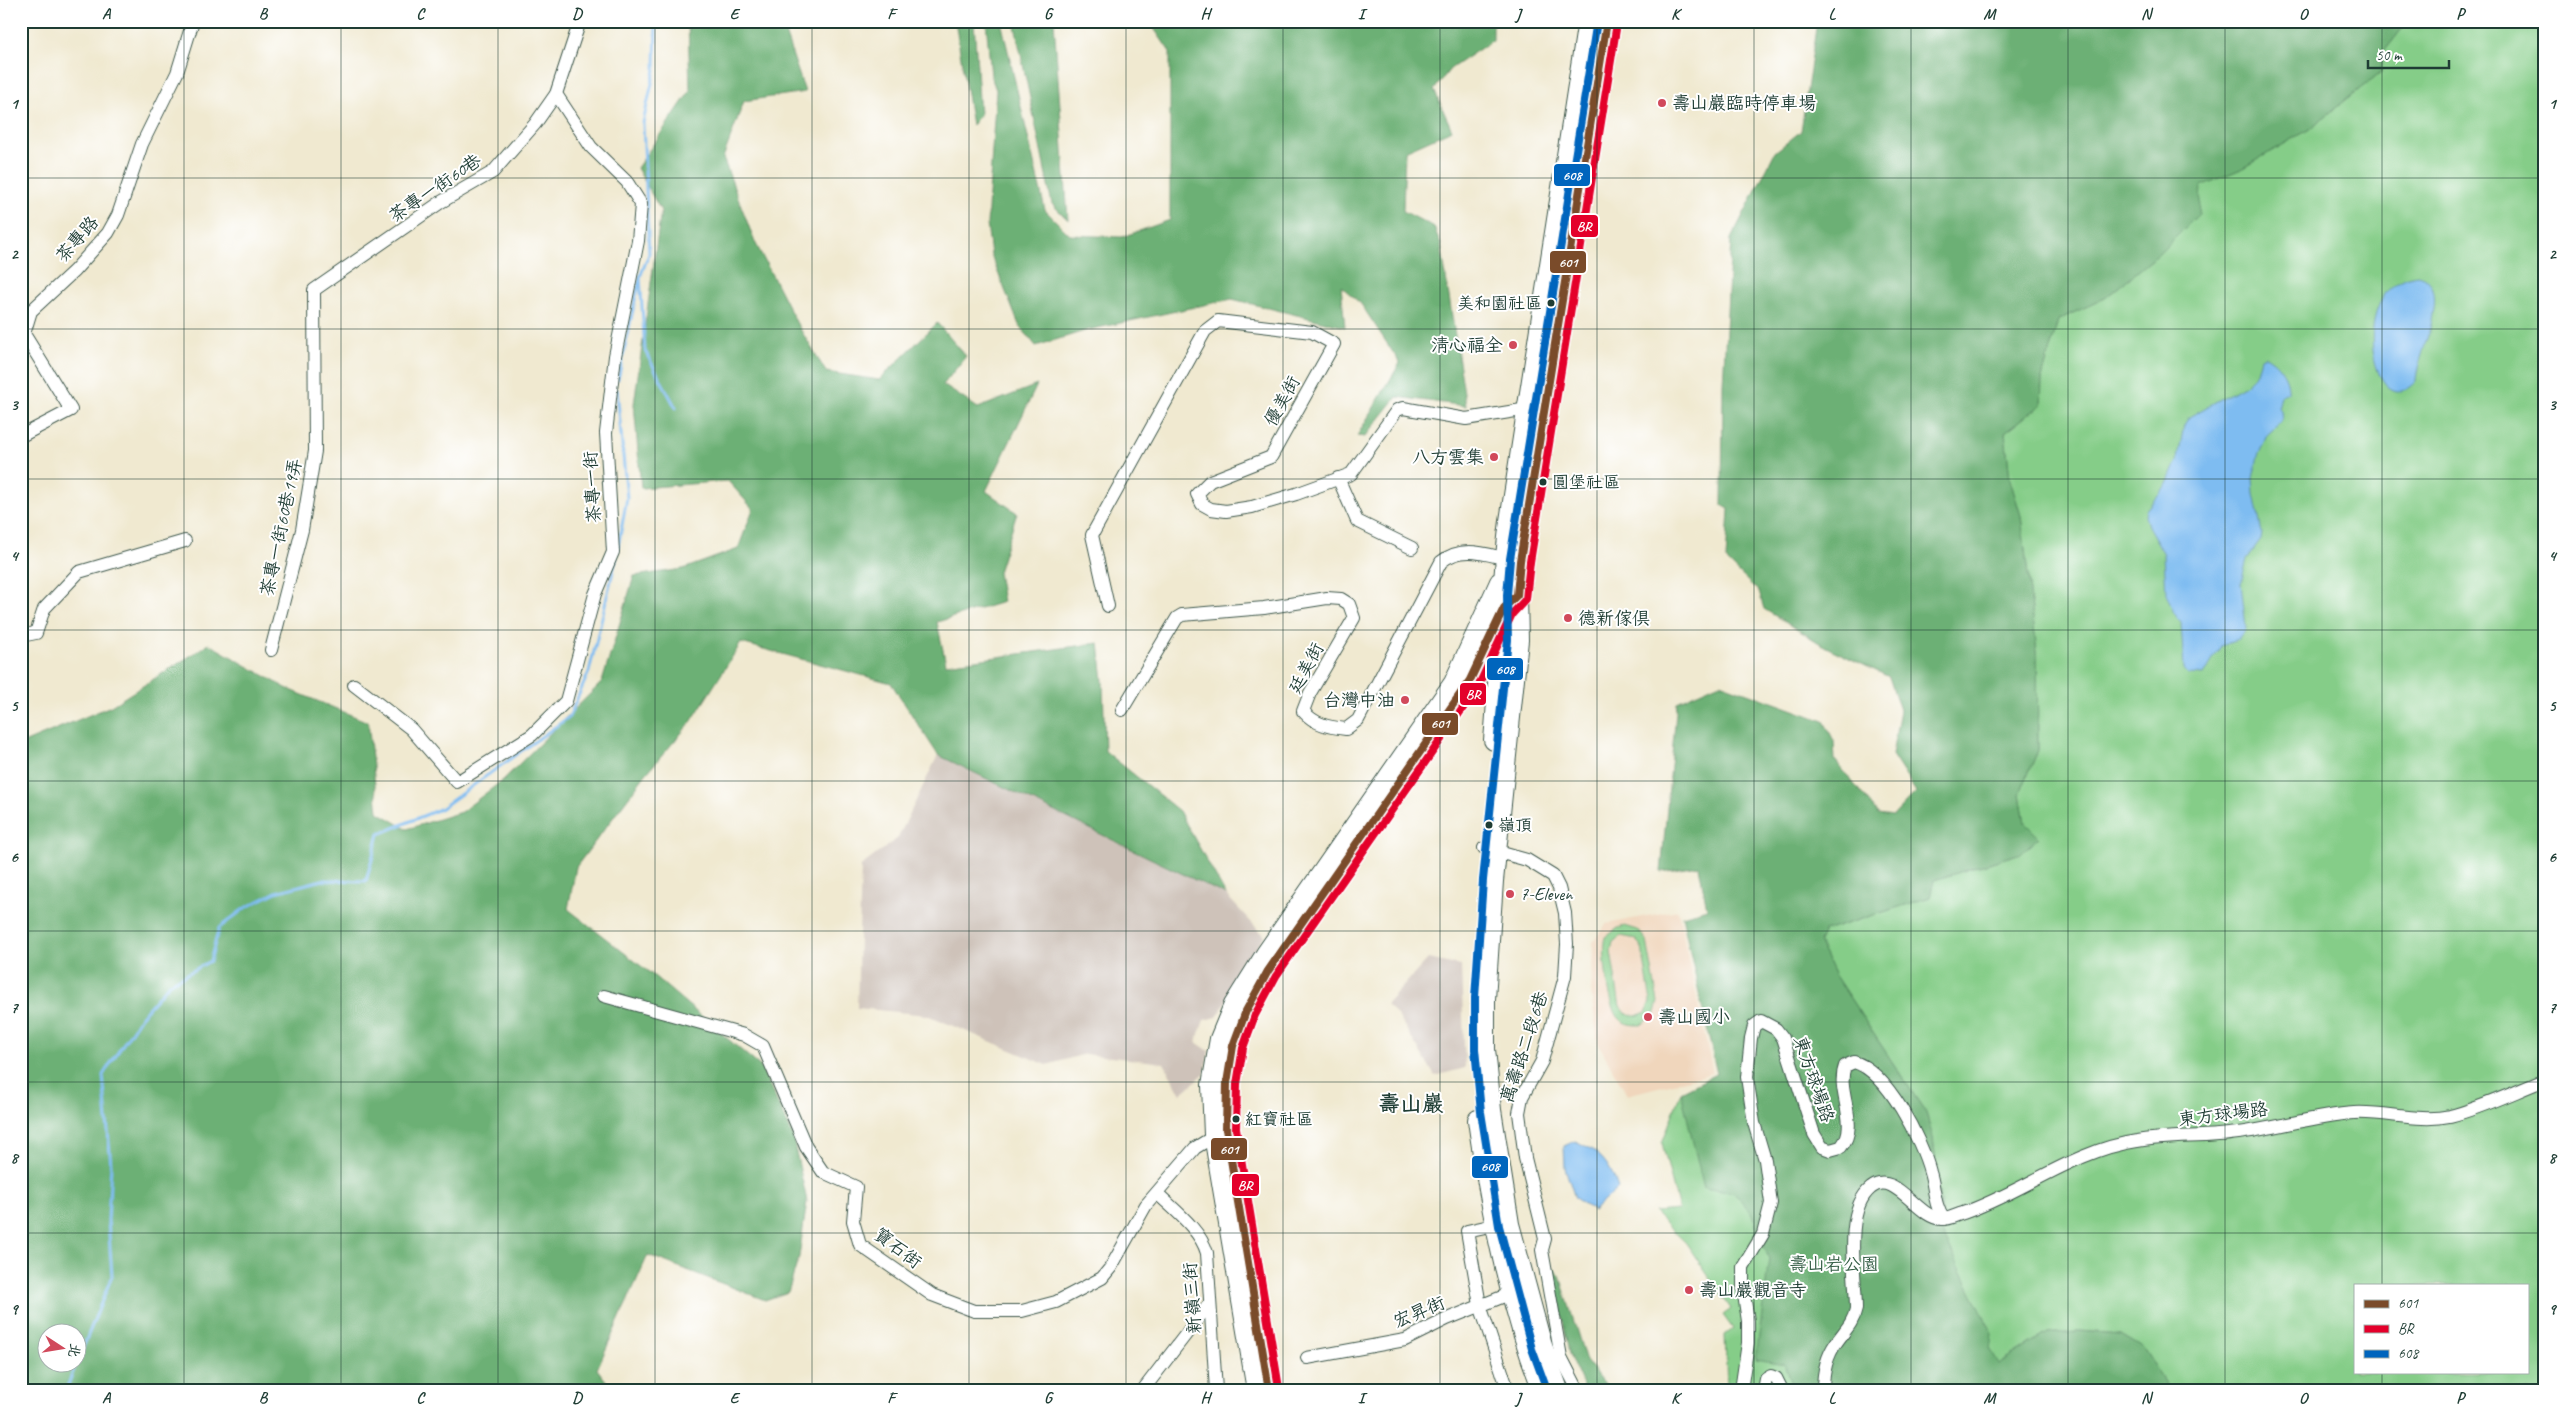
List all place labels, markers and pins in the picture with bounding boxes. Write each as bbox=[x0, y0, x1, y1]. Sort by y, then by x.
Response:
place label: 壽山巖臨時停車場 bbox=[1672, 92, 1816, 114]
marker: 壽山巖臨時停車場 bbox=[1656, 97, 1668, 109]
place label: 美和園社區 bbox=[1457, 293, 1542, 314]
marker: 美和園社區 bbox=[1546, 298, 1556, 308]
place label: 清心福全 bbox=[1431, 334, 1503, 356]
marker: 清心福全 bbox=[1507, 339, 1519, 351]
place label: 八方雲集 bbox=[1412, 446, 1484, 468]
marker: 八方雲集 bbox=[1488, 451, 1500, 463]
place label: 圓堡社區 bbox=[1552, 472, 1620, 493]
marker: 圓堡社區 bbox=[1538, 477, 1548, 487]
place label: 德新傢俱 bbox=[1578, 607, 1650, 629]
marker: 德新傢俱 bbox=[1562, 612, 1574, 624]
place label: 台灣中油 bbox=[1323, 689, 1395, 711]
marker: 台灣中油 bbox=[1399, 694, 1411, 706]
place label: 嶺頂 bbox=[1498, 815, 1532, 836]
marker: 嶺頂 bbox=[1484, 820, 1494, 830]
place label: 7-Eleven bbox=[1520, 883, 1573, 905]
marker: 7-Eleven bbox=[1504, 888, 1516, 900]
place label: 壽山國小 bbox=[1658, 1006, 1730, 1028]
marker: 壽山國小 bbox=[1642, 1011, 1654, 1023]
place label: 紅寶社區 bbox=[1245, 1109, 1313, 1130]
marker: 紅寶社區 bbox=[1231, 1114, 1241, 1124]
place label: 壽山巖觀音寺 bbox=[1699, 1279, 1807, 1301]
marker: 壽山巖觀音寺 bbox=[1683, 1284, 1695, 1296]

